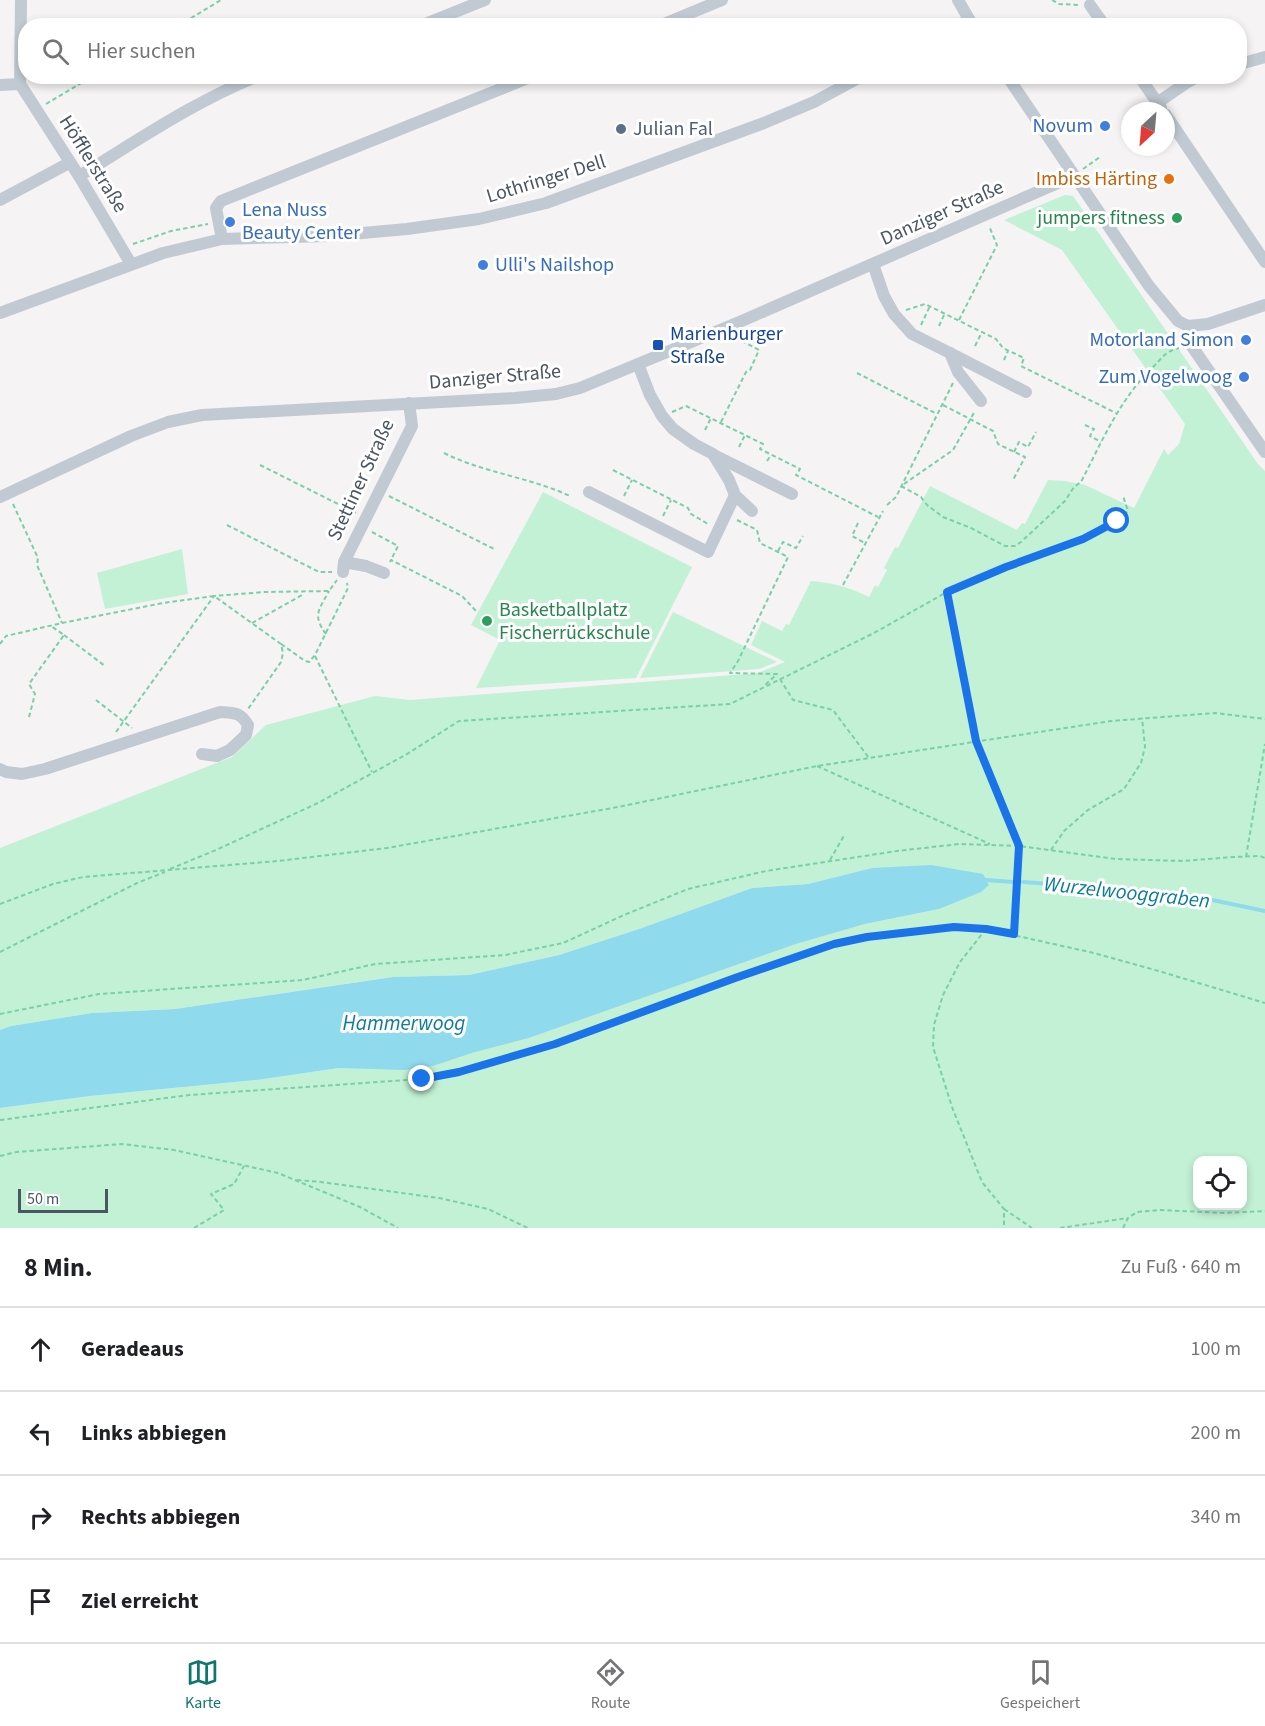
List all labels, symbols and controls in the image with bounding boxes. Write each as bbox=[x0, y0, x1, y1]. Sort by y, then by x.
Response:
search box bbox=[18, 18, 1247, 84]
icon: search bbox=[39, 35, 72, 68]
text: Hier suchen bbox=[87, 35, 196, 67]
north arrow bbox=[1121, 102, 1175, 156]
street label: Höfflerstraße bbox=[52, 110, 134, 218]
place label: Novum bbox=[1032, 112, 1093, 140]
place label: Julian Fal bbox=[633, 115, 713, 143]
marker: Novum bbox=[1098, 119, 1112, 133]
marker: Julian Fal bbox=[614, 122, 628, 136]
street label: Lothringer Dell bbox=[483, 148, 609, 210]
place label: Imbiss Härting bbox=[1036, 165, 1157, 193]
marker: Imbiss Härting bbox=[1162, 172, 1176, 186]
street label: Danziger Straße bbox=[876, 173, 1008, 253]
place label: Lena Nuss Beauty Center bbox=[242, 196, 360, 247]
place label: jumpers fitness bbox=[1036, 204, 1165, 232]
marker: jumpers fitness bbox=[1170, 211, 1184, 225]
marker: Lena Nuss Beauty Center bbox=[223, 215, 237, 229]
place label: Ulli's Nailshop bbox=[495, 251, 614, 279]
marker: Ulli's Nailshop bbox=[476, 258, 490, 272]
place label: Marienburger Straße bbox=[670, 320, 783, 371]
place label: Motorland Simon bbox=[1090, 326, 1234, 354]
marker: Motorland Simon bbox=[1239, 333, 1253, 347]
marker: Marienburger Straße bbox=[651, 338, 665, 352]
street label: Danziger Straße bbox=[428, 357, 562, 397]
place label: Zum Vogelwoog bbox=[1098, 363, 1232, 391]
marker: Zum Vogelwoog bbox=[1237, 370, 1251, 384]
street label: Stettiner Straße bbox=[321, 415, 401, 545]
route start bbox=[1103, 507, 1129, 533]
place label: Basketballplatz Fischerrückschule bbox=[499, 596, 650, 647]
marker: Basketballplatz Fischerrückschule bbox=[480, 614, 494, 628]
water label: Wurzelwooggraben bbox=[1043, 868, 1211, 916]
water label: Hammerwoog bbox=[343, 1008, 465, 1038]
route end bbox=[408, 1065, 434, 1091]
map controls bbox=[1193, 1156, 1247, 1210]
button: locate bbox=[1193, 1156, 1247, 1210]
scale bar bbox=[18, 1186, 108, 1214]
text: 50 m bbox=[27, 1188, 59, 1210]
text: 8 Min. bbox=[24, 1249, 93, 1286]
text: Zu Fuß · 640 m bbox=[1120, 1253, 1241, 1281]
icon: ahead bbox=[24, 1333, 57, 1366]
text: Geradeaus bbox=[81, 1333, 184, 1365]
text: 100 m bbox=[1191, 1335, 1241, 1363]
icon: left bbox=[24, 1417, 57, 1450]
text: Links abbiegen bbox=[81, 1417, 227, 1449]
text: 200 m bbox=[1191, 1419, 1241, 1447]
icon: right bbox=[24, 1501, 57, 1534]
text: Rechts abbiegen bbox=[81, 1501, 240, 1533]
text: 340 m bbox=[1191, 1503, 1241, 1531]
icon: arrive bbox=[24, 1585, 57, 1618]
text: Ziel erreicht bbox=[81, 1585, 199, 1617]
tab: Karte bbox=[185, 1656, 221, 1714]
tab: Route bbox=[591, 1656, 630, 1714]
tab: Gespeichert bbox=[1000, 1656, 1080, 1714]

